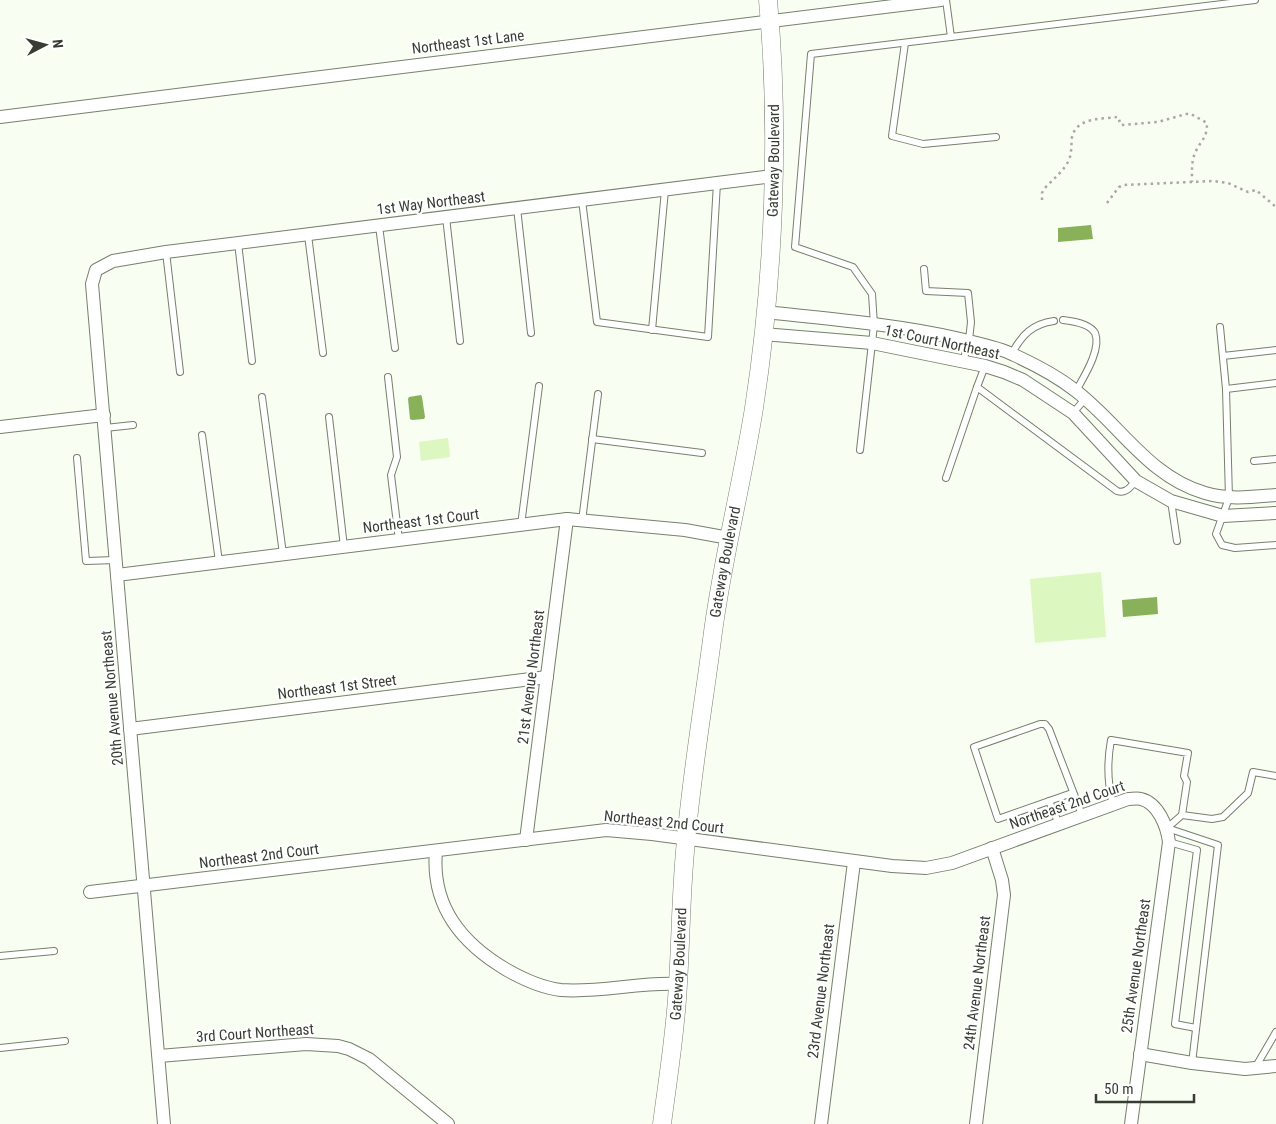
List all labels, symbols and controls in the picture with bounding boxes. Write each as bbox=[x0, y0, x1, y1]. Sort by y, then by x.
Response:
north arrow bbox=[20, 20, 70, 70]
street label: Northeast 1st Lane bbox=[411, 26, 525, 58]
text: N bbox=[50, 39, 66, 49]
street label: Gateway Boulevard bbox=[764, 104, 783, 217]
street label: 1st Way Northeast bbox=[376, 187, 486, 219]
street label: 1st Court Northeast bbox=[883, 321, 1001, 363]
street label: Northeast 1st Court bbox=[362, 505, 480, 537]
street label: Gateway Boulevard bbox=[706, 505, 744, 619]
street label: 21st Avenue Northeast bbox=[514, 609, 548, 745]
street label: 20th Avenue Northeast bbox=[97, 630, 127, 766]
street label: Northeast 1st Street bbox=[277, 671, 397, 703]
street label: Northeast 2nd Court bbox=[1007, 777, 1127, 833]
street label: Northeast 2nd Court bbox=[603, 807, 725, 837]
street label: Northeast 2nd Court bbox=[198, 840, 320, 872]
street label: 25th Avenue Northeast bbox=[1118, 898, 1154, 1034]
street label: Gateway Boulevard bbox=[666, 907, 690, 1021]
street label: 24th Avenue Northeast bbox=[960, 915, 994, 1051]
street label: 23rd Avenue Northeast bbox=[804, 923, 838, 1059]
street label: 3rd Court Northeast bbox=[196, 1020, 314, 1046]
scale bar bbox=[1096, 1072, 1194, 1104]
text: 50 m bbox=[1104, 1080, 1134, 1098]

